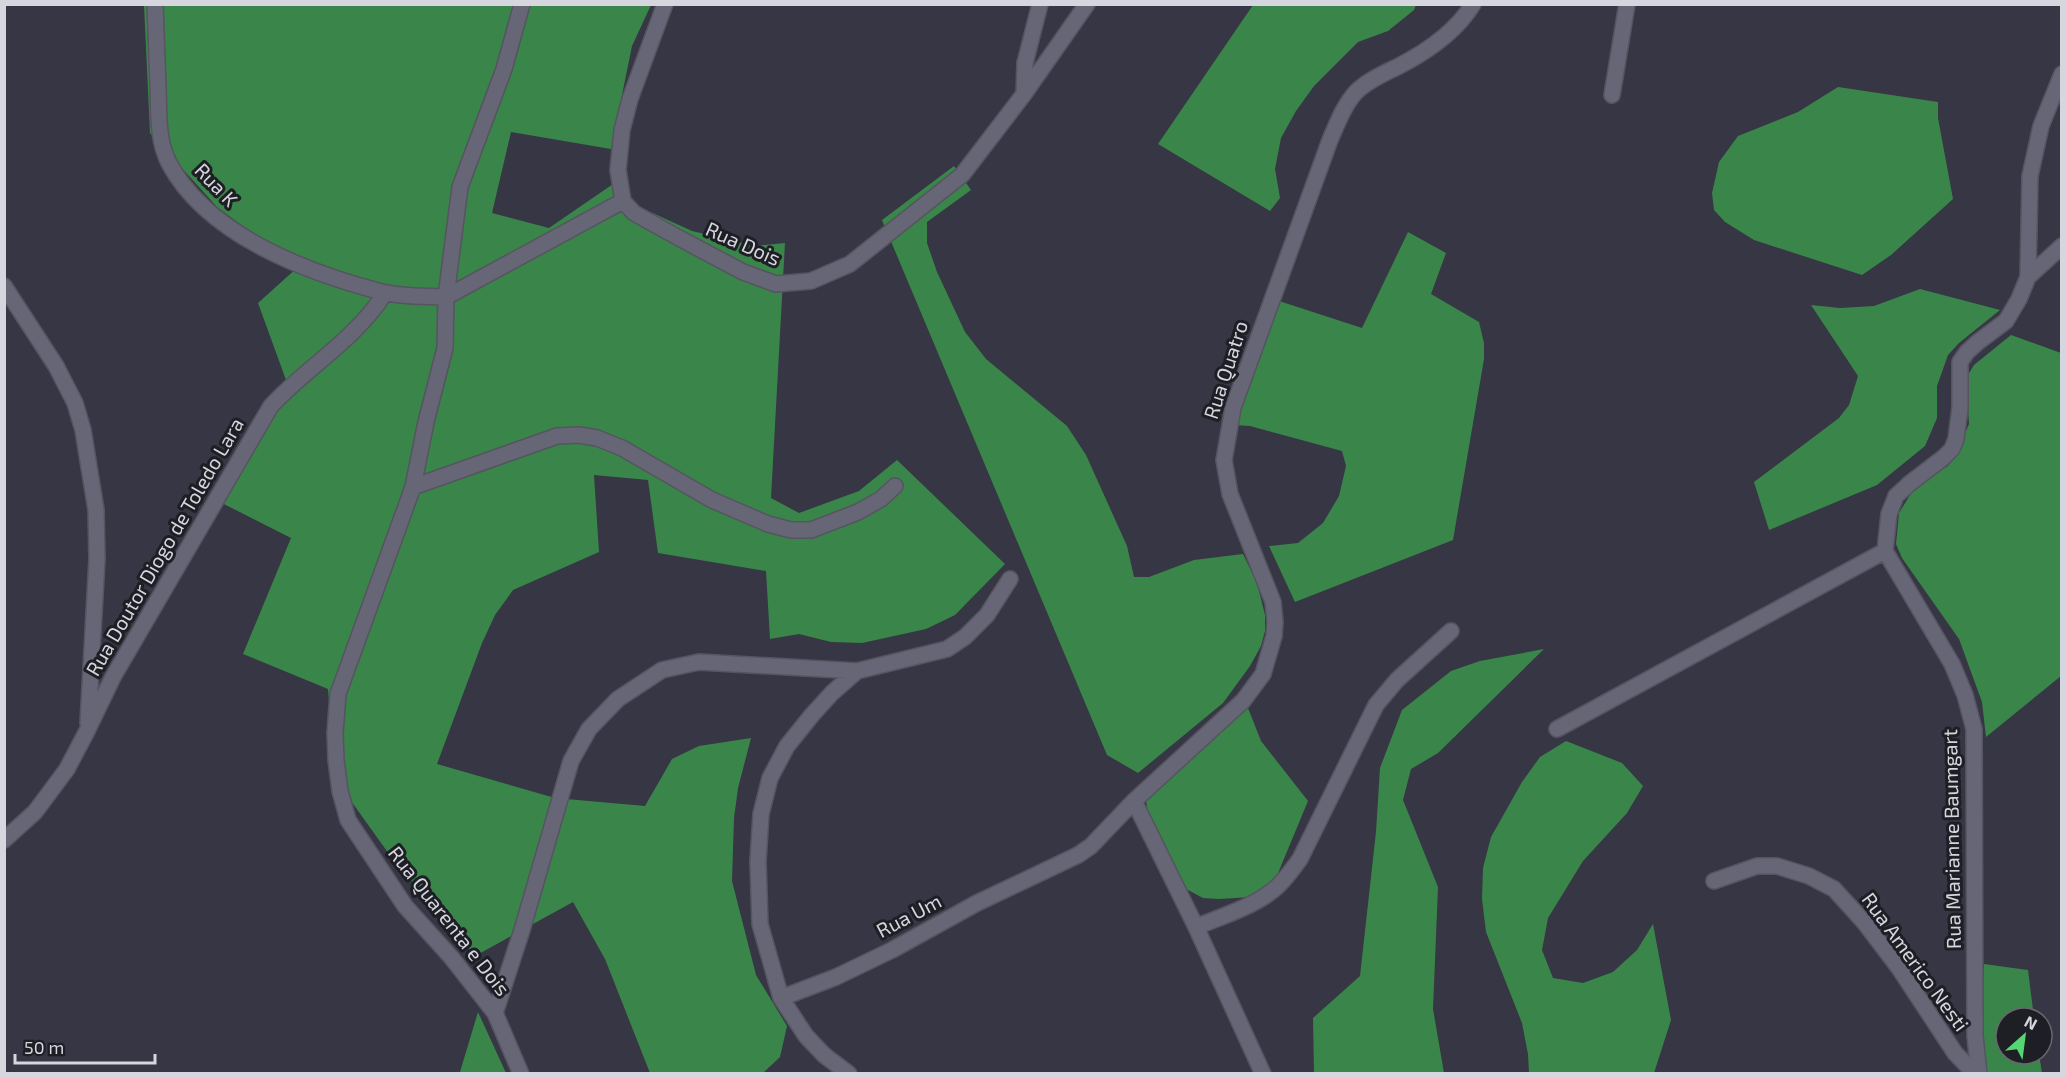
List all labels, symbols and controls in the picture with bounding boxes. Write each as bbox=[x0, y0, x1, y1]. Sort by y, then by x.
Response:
street label: Rua K bbox=[190, 158, 243, 211]
street label: Rua Dois bbox=[702, 216, 784, 270]
street label: Rua Quatro bbox=[1198, 318, 1252, 422]
street label: Rua Doutor Diogo de Toledo Lara bbox=[80, 413, 248, 680]
street label: Rua Marianne Baumgart bbox=[1937, 728, 1965, 949]
street label: Rua Quarenta e Dois bbox=[384, 841, 516, 1000]
street label: Rua Americo Nesti bbox=[1857, 887, 1974, 1035]
street label: Rua Um bbox=[872, 888, 945, 942]
north arrow bbox=[1994, 1006, 2054, 1066]
text: N bbox=[2022, 1011, 2041, 1033]
scale bar bbox=[15, 1027, 154, 1065]
text: 50 m bbox=[24, 1036, 64, 1058]

